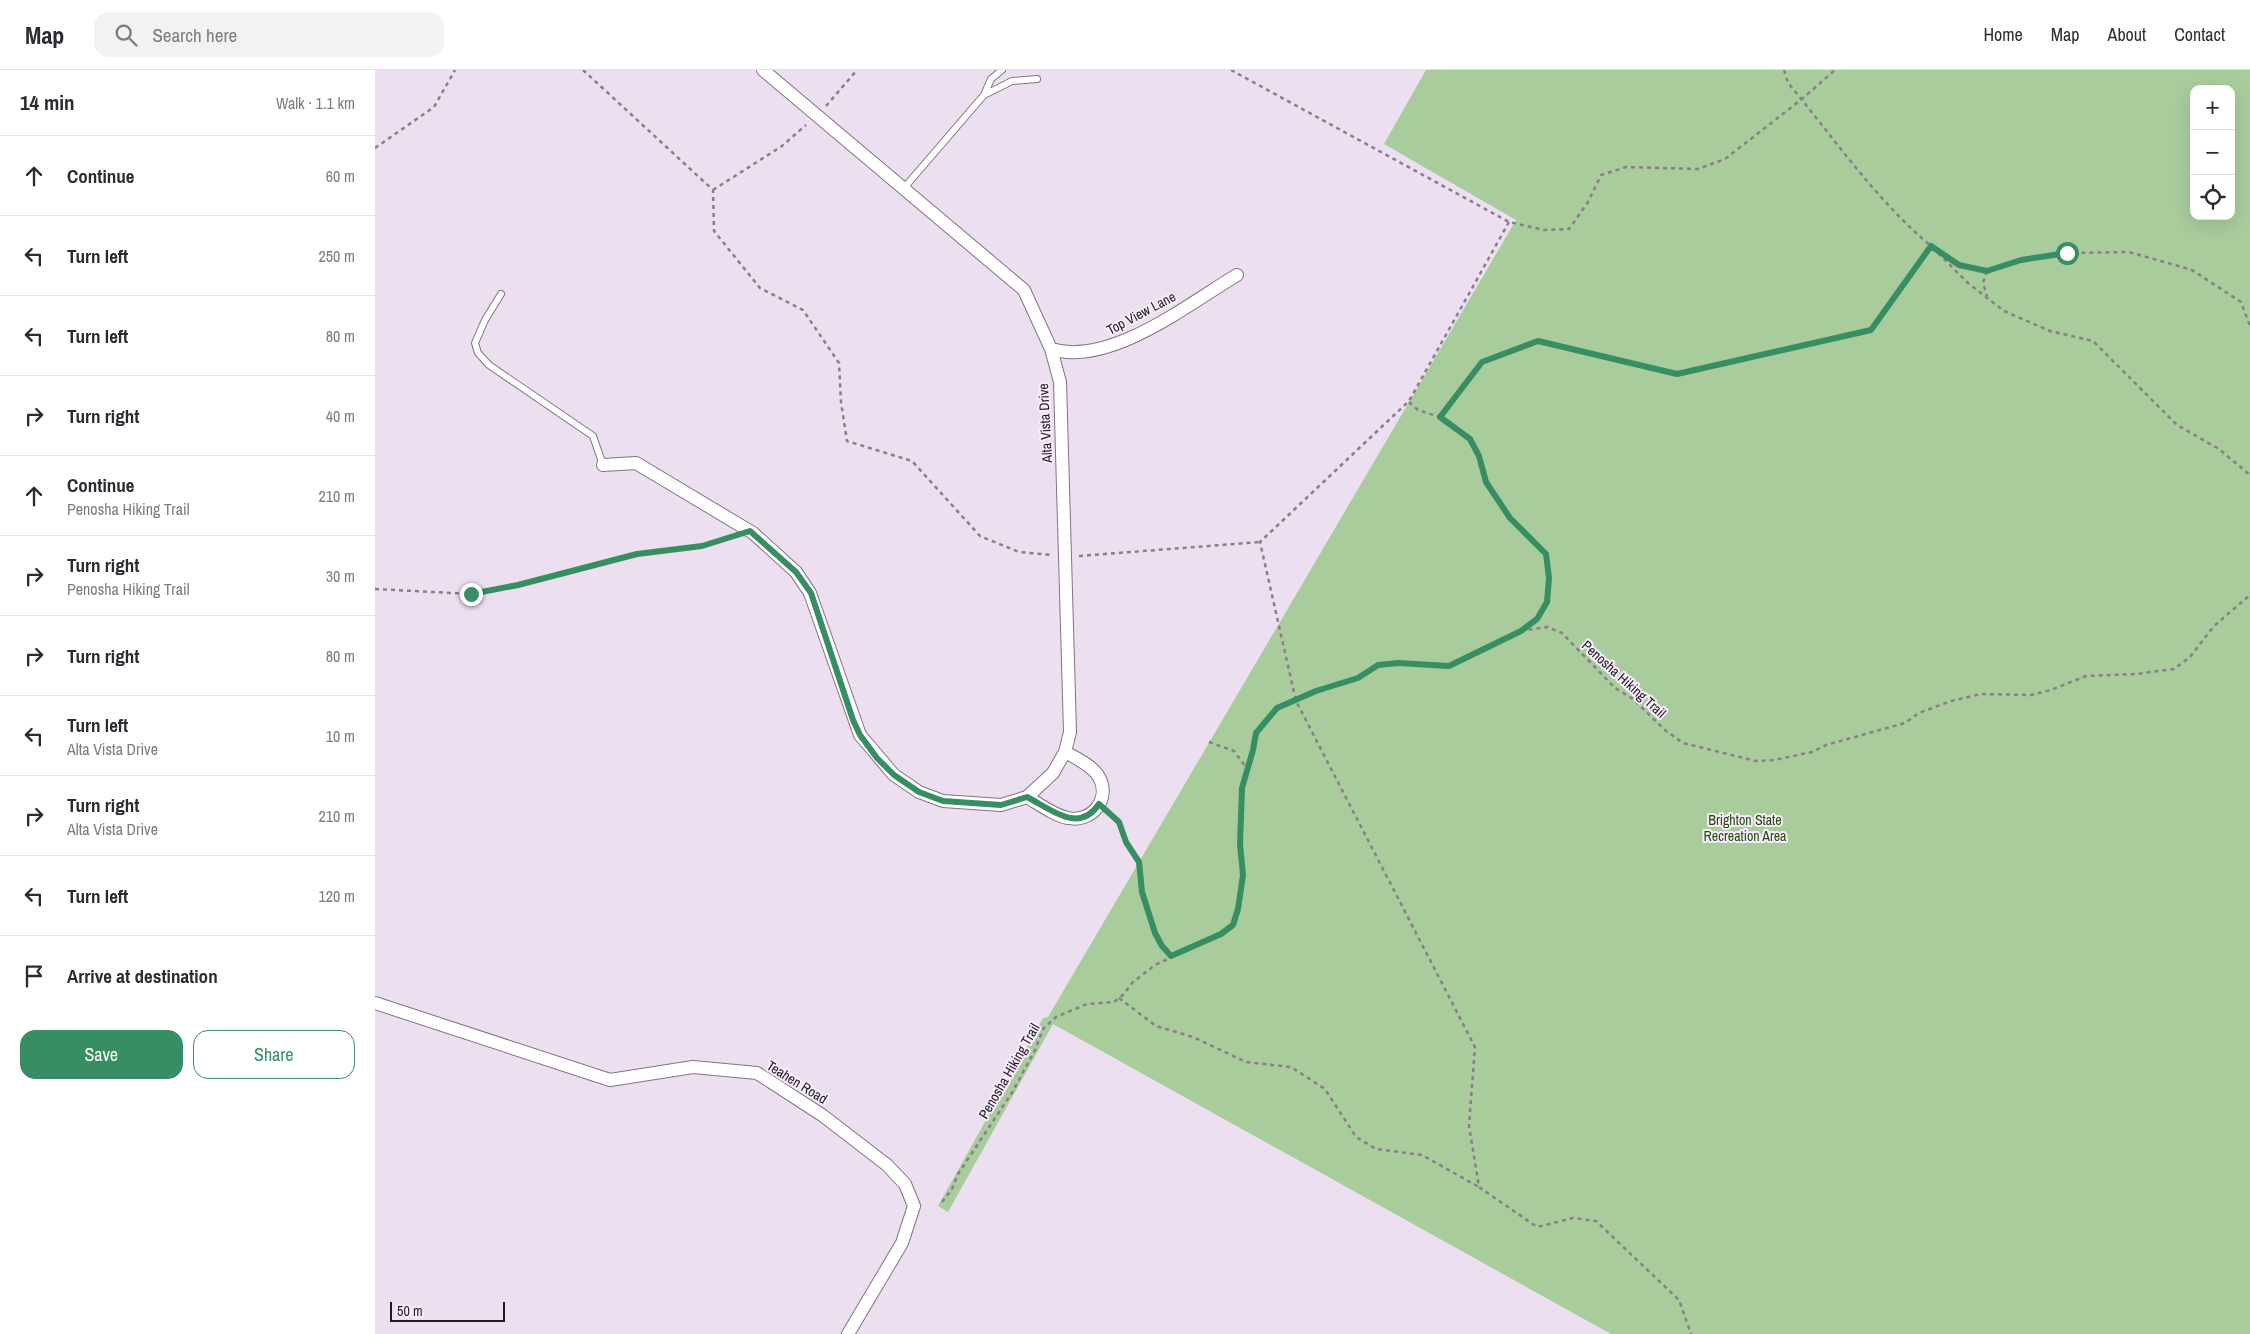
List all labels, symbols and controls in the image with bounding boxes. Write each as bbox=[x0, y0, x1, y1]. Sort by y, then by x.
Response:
search box bbox=[94, 12, 444, 57]
text: Map bbox=[25, 19, 64, 51]
icon: search bbox=[112, 21, 140, 49]
text: Search here bbox=[152, 22, 237, 48]
text: Home bbox=[1983, 22, 2023, 47]
text: Map bbox=[2051, 22, 2080, 47]
text: About bbox=[2108, 22, 2146, 47]
text: Contact bbox=[2174, 22, 2225, 47]
map controls bbox=[2190, 85, 2235, 220]
button: + bbox=[2190, 85, 2235, 130]
text: 14 min bbox=[20, 88, 75, 117]
text: Walk · 1.1 km bbox=[276, 92, 355, 114]
button: − bbox=[2190, 130, 2235, 175]
icon: ahead bbox=[20, 162, 48, 190]
text: Continue bbox=[67, 163, 135, 189]
text: 60 m bbox=[326, 165, 355, 187]
button: locate bbox=[2190, 175, 2235, 220]
icon: left bbox=[20, 242, 48, 270]
route start bbox=[2056, 242, 2079, 265]
text: Turn left bbox=[67, 243, 128, 269]
text: 250 m bbox=[319, 245, 355, 267]
street label: Top View Lane bbox=[1103, 287, 1179, 339]
icon: left bbox=[20, 322, 48, 350]
text: Turn left bbox=[67, 323, 128, 349]
text: 80 m bbox=[326, 325, 355, 347]
street label: Alta Vista Drive bbox=[1034, 383, 1056, 464]
icon: right bbox=[20, 402, 48, 430]
text: Turn right bbox=[67, 403, 139, 429]
text: 40 m bbox=[326, 405, 355, 427]
text: Continue bbox=[67, 472, 135, 498]
icon: ahead bbox=[20, 482, 48, 510]
text: 210 m bbox=[319, 485, 355, 507]
text: Penosha Hiking Trail bbox=[67, 498, 190, 520]
text: Turn right bbox=[67, 552, 139, 578]
icon: right bbox=[20, 562, 48, 590]
text: 30 m bbox=[326, 565, 355, 587]
text: Penosha Hiking Trail bbox=[67, 578, 190, 600]
route end bbox=[460, 583, 483, 606]
street label: Penosha Hiking Trail bbox=[1578, 636, 1670, 722]
icon: right bbox=[20, 642, 48, 670]
text: Turn right bbox=[67, 643, 139, 669]
text: 80 m bbox=[326, 645, 355, 667]
text: Turn left bbox=[67, 712, 128, 738]
icon: left bbox=[20, 722, 48, 750]
text: 10 m bbox=[326, 725, 355, 747]
text: Alta Vista Drive bbox=[67, 738, 158, 760]
text: Turn right bbox=[67, 792, 139, 818]
icon: right bbox=[20, 802, 48, 830]
text: 210 m bbox=[319, 805, 355, 827]
park label: Brighton State Recreation Area bbox=[1704, 811, 1787, 845]
text: Alta Vista Drive bbox=[67, 818, 158, 840]
icon: left bbox=[20, 882, 48, 910]
text: Turn left bbox=[67, 883, 128, 909]
text: 120 m bbox=[319, 885, 355, 907]
icon: arrive bbox=[20, 962, 48, 990]
text: Arrive at destination bbox=[67, 963, 218, 989]
street label: Penosha Hiking Trail bbox=[974, 1020, 1044, 1122]
button: Save bbox=[20, 1030, 183, 1079]
button: Share bbox=[193, 1030, 355, 1079]
street label: Teahen Road bbox=[763, 1056, 831, 1108]
scale bar bbox=[390, 1299, 505, 1322]
text: 50 m bbox=[397, 1302, 423, 1320]

